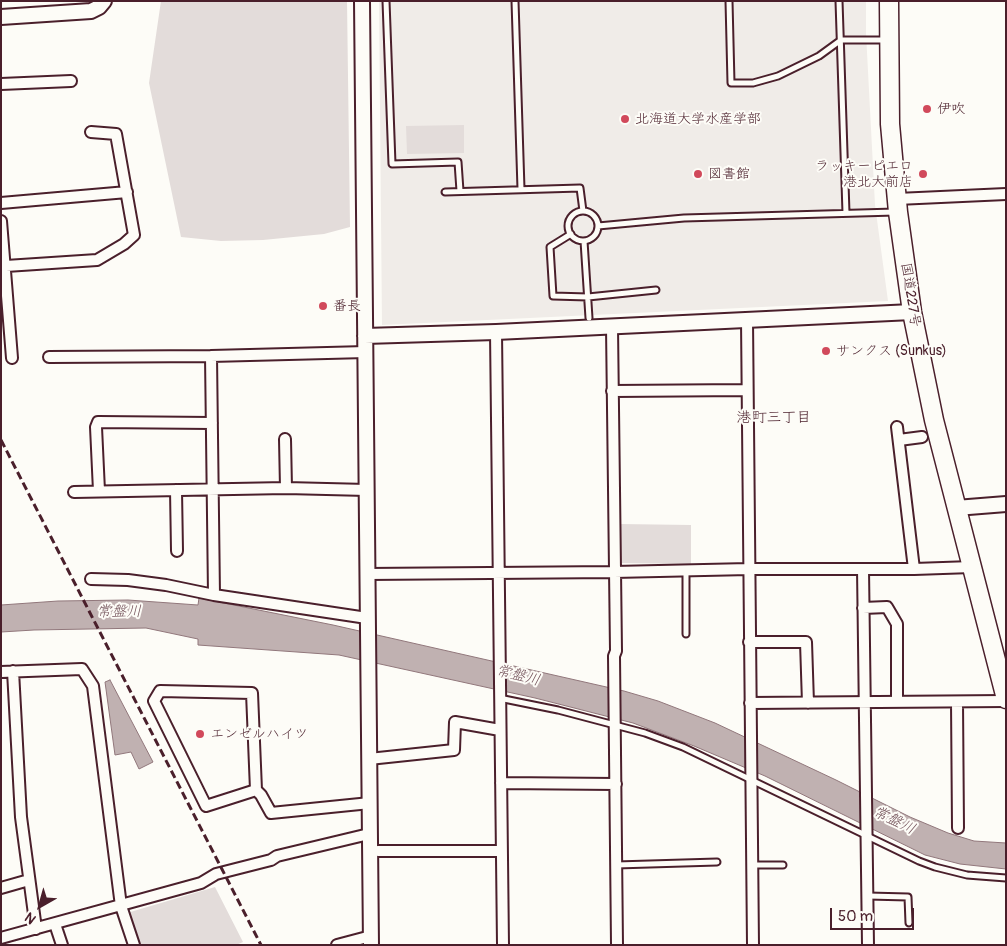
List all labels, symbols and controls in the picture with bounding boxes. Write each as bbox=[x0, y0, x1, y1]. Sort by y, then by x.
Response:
place label: 伊吹 bbox=[937, 101, 965, 117]
marker: 伊吹 bbox=[921, 103, 933, 115]
place label: 北海道大学水産学部 bbox=[635, 111, 761, 127]
marker: 北海道大学水産学部 bbox=[619, 113, 631, 125]
place label: ラッキーピエロ 港北大前店 bbox=[815, 158, 913, 190]
place label: 図書館 bbox=[708, 166, 750, 182]
marker: 図書館 bbox=[692, 168, 704, 180]
marker: ラッキーピエロ 港北大前店 bbox=[917, 168, 929, 180]
street label: 国道227号 bbox=[897, 262, 923, 328]
place label: 番長 bbox=[333, 298, 361, 314]
marker: 番長 bbox=[317, 300, 329, 312]
place label: サンクス (Sunkus) bbox=[836, 343, 947, 359]
marker: サンクス (Sunkus) bbox=[820, 345, 832, 357]
district label: 港町三丁目 bbox=[737, 409, 811, 427]
water label: 常盤川 bbox=[97, 603, 141, 621]
water label: 常盤川 bbox=[494, 662, 542, 690]
place label: エンゼルハイツ bbox=[210, 726, 308, 742]
marker: エンゼルハイツ bbox=[194, 728, 206, 740]
water label: 常盤川 bbox=[870, 803, 918, 839]
north arrow bbox=[15, 881, 65, 931]
scale bar bbox=[832, 898, 916, 930]
text: 50 m bbox=[838, 907, 873, 926]
text: N bbox=[21, 909, 39, 928]

